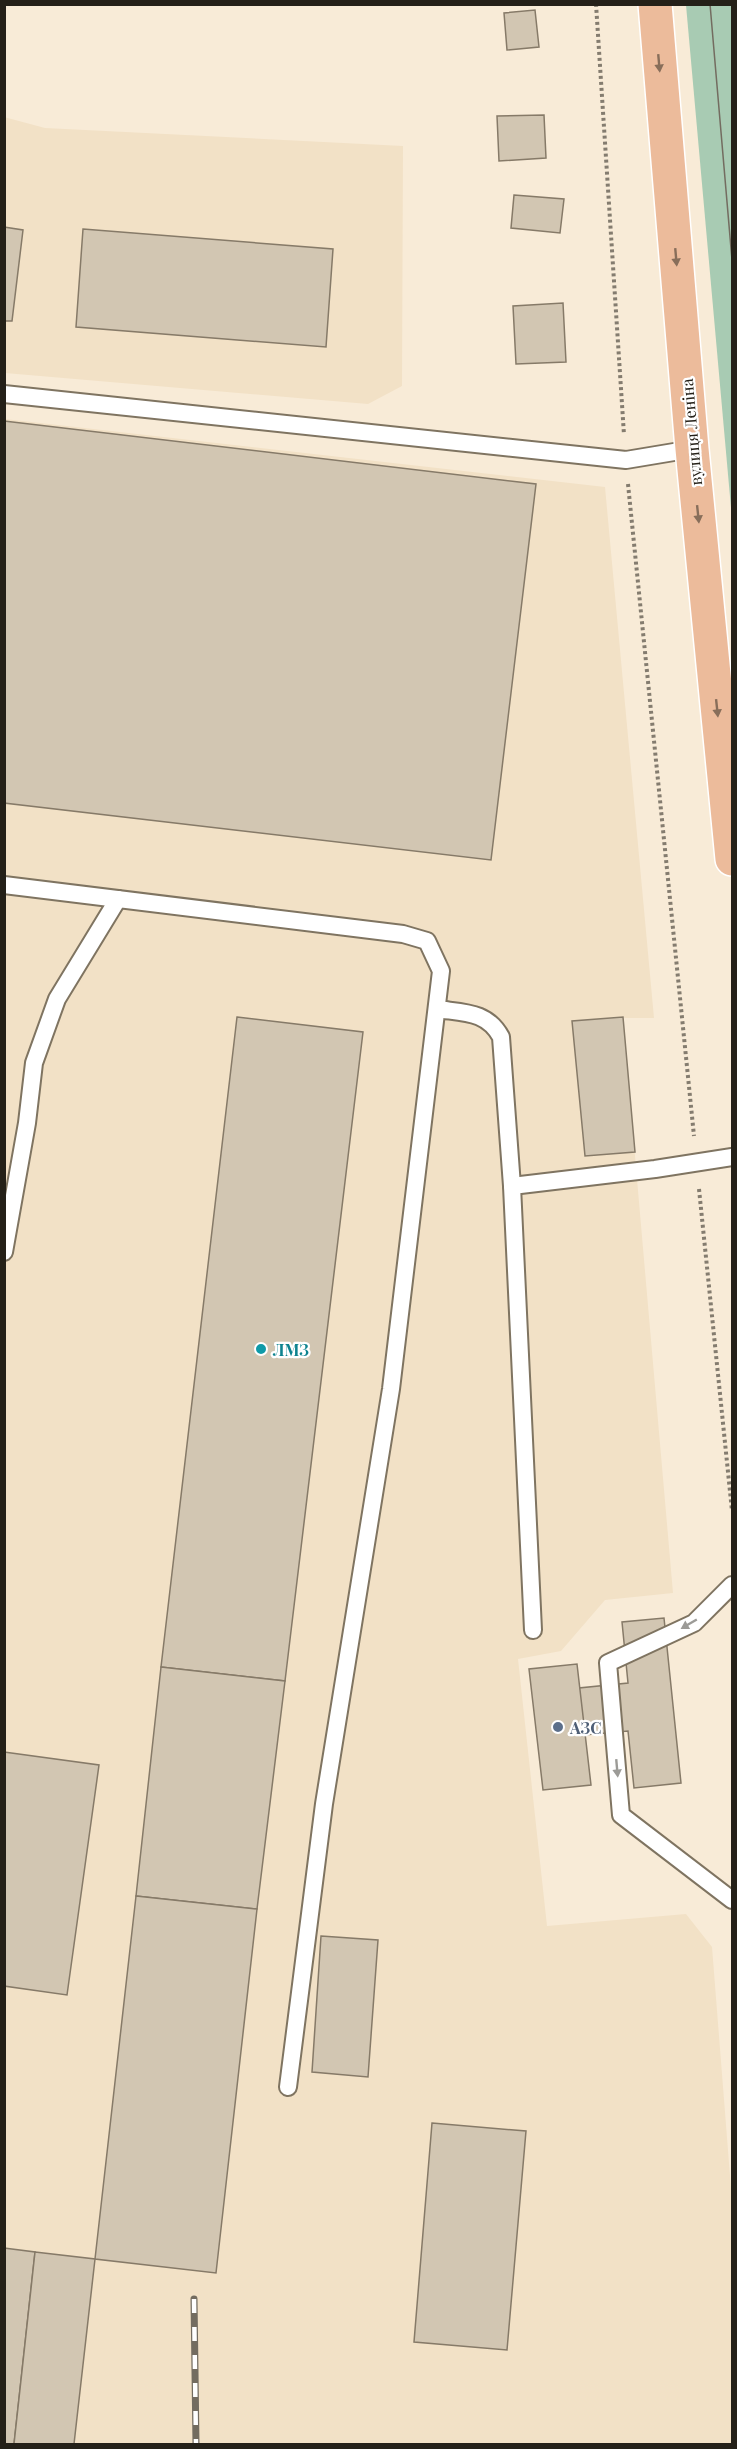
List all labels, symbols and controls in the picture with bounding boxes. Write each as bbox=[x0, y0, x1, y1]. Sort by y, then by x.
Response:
one-way arrow bbox=[655, 53, 664, 72]
one-way arrow bbox=[671, 248, 681, 267]
street label: вулиця Леніна bbox=[676, 378, 706, 486]
one-way arrow bbox=[693, 505, 703, 524]
one-way arrow bbox=[712, 699, 722, 718]
place label: ЛМЗ bbox=[272, 1339, 309, 1360]
marker: ЛМЗ bbox=[254, 1342, 268, 1356]
one-way arrow bbox=[681, 1619, 697, 1630]
place label: АЗС bbox=[569, 1717, 602, 1738]
marker: АЗС bbox=[551, 1720, 565, 1734]
one-way arrow bbox=[612, 1758, 622, 1777]

